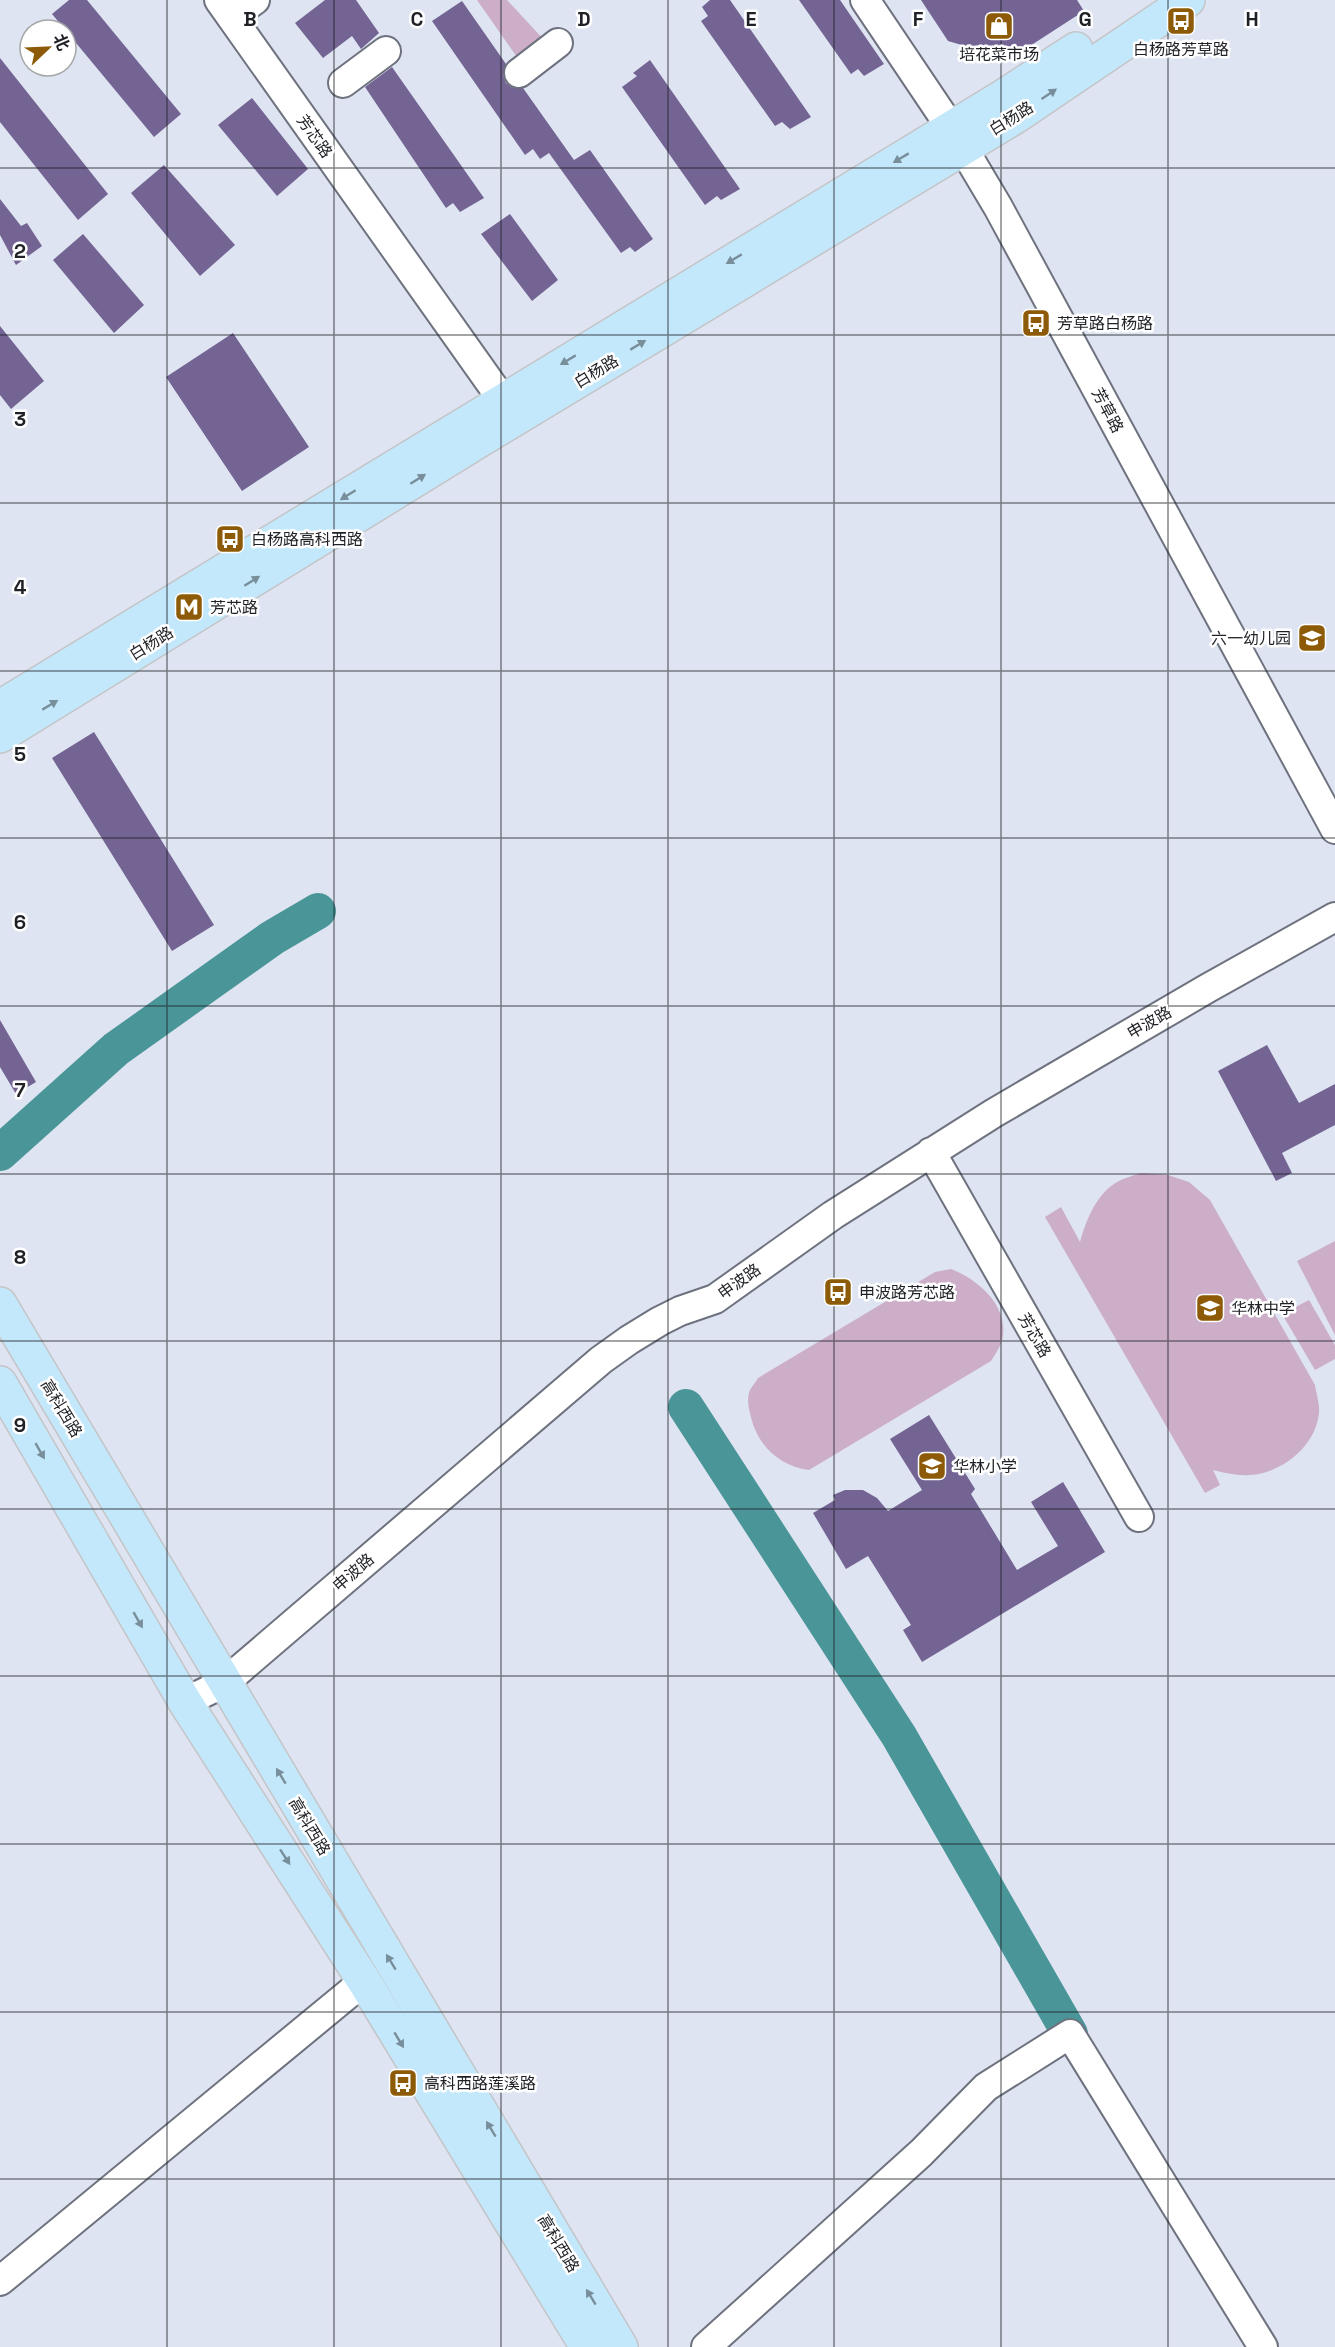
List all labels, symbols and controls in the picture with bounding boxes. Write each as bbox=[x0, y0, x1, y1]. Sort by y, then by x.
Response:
bus stop icon: 白杨路芳草路 bbox=[1165, 5, 1197, 37]
text: B bbox=[243, 6, 257, 32]
text: C bbox=[411, 6, 424, 32]
text: D bbox=[577, 6, 591, 32]
text: E bbox=[745, 6, 757, 32]
text: F bbox=[913, 6, 924, 32]
text: G bbox=[1078, 6, 1092, 32]
text: H bbox=[1245, 6, 1259, 32]
shop icon: 培花菜市场 bbox=[983, 10, 1015, 42]
north arrow bbox=[18, 18, 78, 78]
text: 北 bbox=[49, 31, 74, 54]
place label: 白杨路芳草路 bbox=[1133, 39, 1229, 60]
place label: 培花菜市场 bbox=[959, 44, 1039, 65]
one-way arrow bbox=[1040, 88, 1056, 100]
street label: 白杨路 bbox=[985, 97, 1037, 140]
street label: 芳芯路 bbox=[292, 111, 337, 162]
one-way arrow bbox=[893, 152, 909, 163]
text: 2 bbox=[14, 238, 26, 264]
one-way arrow bbox=[726, 253, 742, 264]
bus stop icon: 芳草路白杨路 bbox=[1020, 307, 1052, 339]
place label: 芳草路白杨路 bbox=[1057, 313, 1153, 334]
one-way arrow bbox=[630, 340, 647, 350]
street label: 白杨路 bbox=[570, 350, 622, 393]
one-way arrow bbox=[559, 355, 576, 365]
street label: 芳草路 bbox=[1087, 384, 1128, 436]
text: 3 bbox=[14, 406, 26, 432]
one-way arrow bbox=[410, 474, 426, 485]
one-way arrow bbox=[339, 489, 356, 500]
bus stop icon: 白杨路高科西路 bbox=[214, 523, 246, 555]
place label: 白杨路高科西路 bbox=[251, 529, 363, 550]
text: 4 bbox=[14, 574, 27, 600]
one-way arrow bbox=[244, 576, 260, 587]
metro station icon: 芳芯路 bbox=[173, 591, 205, 623]
place label: 芳芯路 bbox=[210, 597, 258, 618]
street label: 白杨路 bbox=[125, 622, 177, 665]
school or university icon: 六一幼儿园 bbox=[1296, 622, 1328, 654]
place label: 六一幼儿园 bbox=[1211, 628, 1291, 649]
one-way arrow bbox=[42, 700, 58, 711]
text: 5 bbox=[14, 741, 26, 767]
text: 6 bbox=[14, 909, 26, 935]
street label: 申波路 bbox=[1123, 1001, 1175, 1044]
text: 7 bbox=[14, 1077, 26, 1103]
text: 8 bbox=[14, 1244, 26, 1270]
street label: 申波路 bbox=[714, 1259, 765, 1304]
bus stop icon: 申波路芳芯路 bbox=[822, 1276, 854, 1308]
place label: 申波路芳芯路 bbox=[859, 1282, 955, 1303]
school or university icon: 华林中学 bbox=[1194, 1292, 1226, 1324]
place label: 华林中学 bbox=[1231, 1298, 1295, 1319]
street label: 芳芯路 bbox=[1013, 1309, 1056, 1361]
street label: 高科西路 bbox=[36, 1375, 87, 1441]
text: 9 bbox=[14, 1412, 26, 1438]
one-way arrow bbox=[35, 1443, 45, 1460]
school or university icon: 华林小学 bbox=[916, 1450, 948, 1482]
place label: 华林小学 bbox=[953, 1456, 1017, 1477]
street label: 申波路 bbox=[328, 1549, 378, 1596]
one-way arrow bbox=[132, 1612, 143, 1628]
one-way arrow bbox=[275, 1768, 286, 1784]
street label: 高科西路 bbox=[284, 1793, 335, 1859]
one-way arrow bbox=[279, 1849, 290, 1865]
one-way arrow bbox=[386, 1954, 397, 1970]
one-way arrow bbox=[394, 2032, 405, 2048]
bus stop icon: 高科西路莲溪路 bbox=[387, 2067, 419, 2099]
place label: 高科西路莲溪路 bbox=[424, 2073, 536, 2094]
one-way arrow bbox=[486, 2121, 497, 2137]
street label: 高科西路 bbox=[533, 2210, 584, 2276]
one-way arrow bbox=[586, 2289, 597, 2305]

